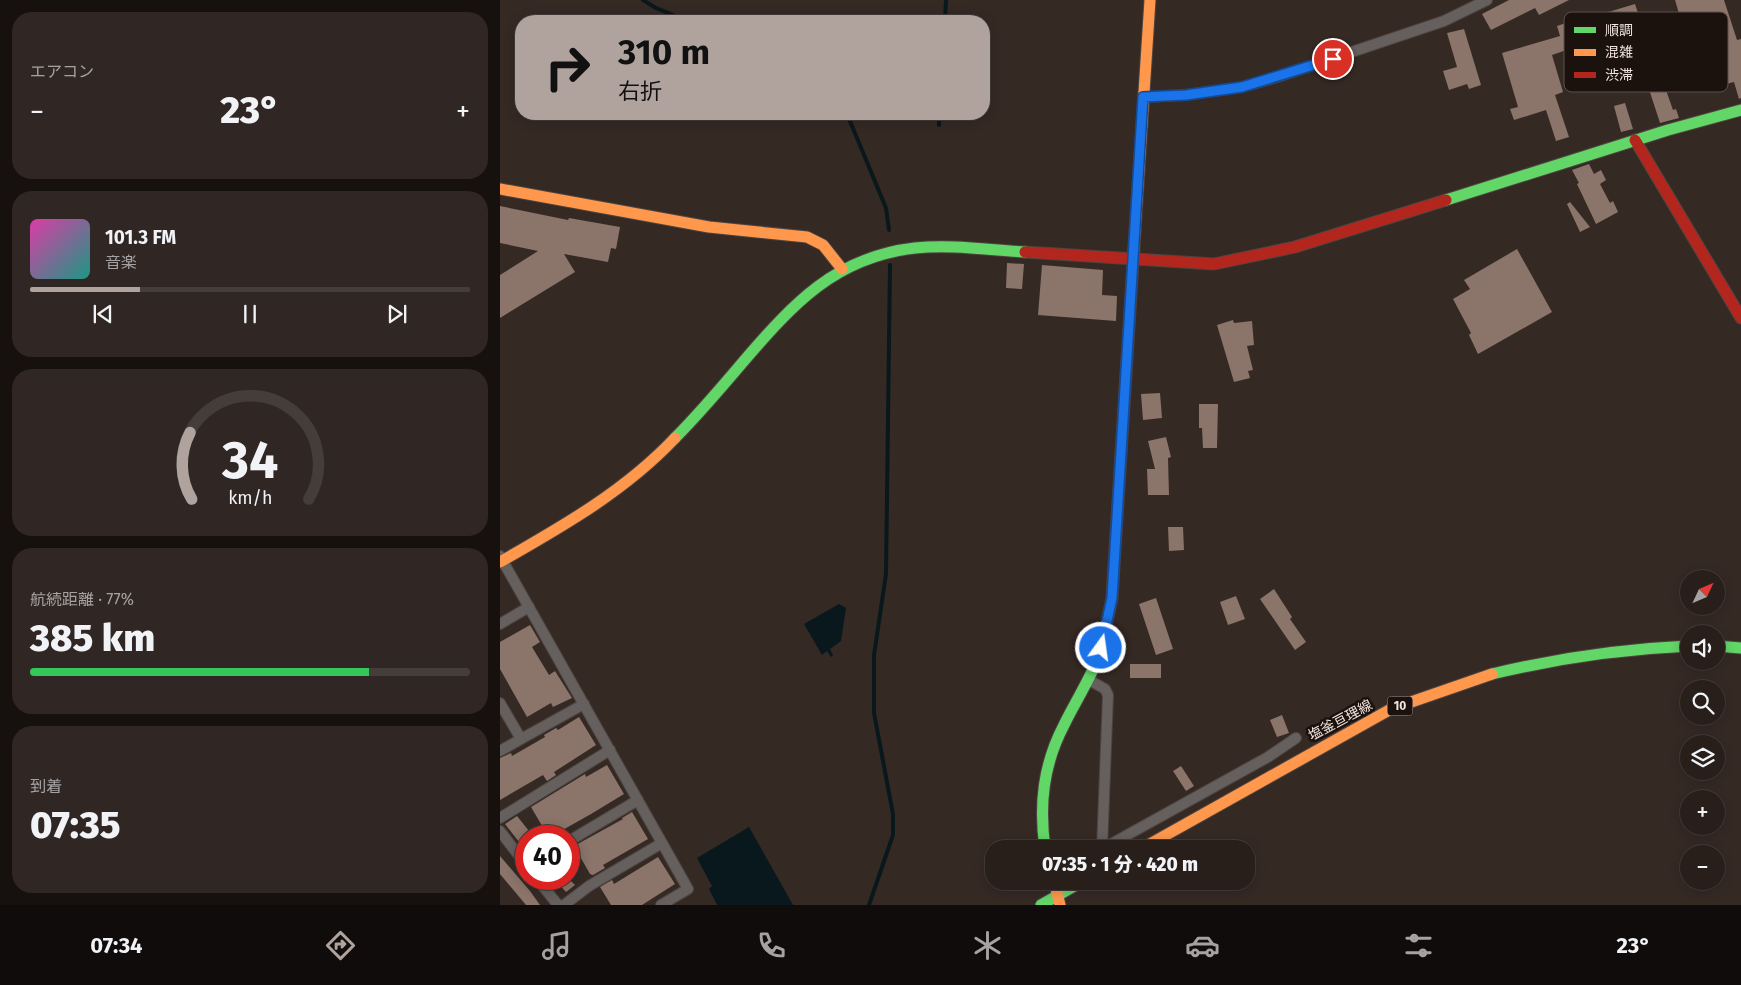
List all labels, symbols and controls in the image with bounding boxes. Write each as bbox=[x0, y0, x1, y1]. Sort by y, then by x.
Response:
legend bbox=[1564, 12, 1728, 92]
text: 順調 bbox=[1605, 22, 1633, 39]
text: 310 m bbox=[618, 31, 710, 73]
icon: right bbox=[535, 35, 600, 100]
pin bbox=[1312, 38, 1354, 80]
text: 混雑 bbox=[1605, 44, 1633, 61]
icon: arrive bbox=[1319, 45, 1347, 73]
text: エアコン bbox=[30, 62, 94, 81]
text: 渋滞 bbox=[1605, 67, 1633, 84]
text: 右折 bbox=[618, 78, 662, 105]
text: 23° bbox=[220, 87, 280, 133]
text: − bbox=[30, 95, 44, 128]
text: + bbox=[456, 95, 470, 128]
text: 101.3 FM bbox=[105, 226, 176, 249]
text: 音楽 bbox=[105, 253, 137, 272]
icon: previous bbox=[89, 300, 117, 328]
icon: pause bbox=[236, 300, 264, 328]
icon: next bbox=[383, 300, 411, 328]
text: 34 bbox=[221, 429, 278, 492]
text: km/h bbox=[228, 487, 272, 509]
north arrow bbox=[1680, 570, 1725, 615]
map controls bbox=[1680, 570, 1725, 890]
text: 航続距離 · 77% bbox=[30, 590, 134, 609]
text: 385 km bbox=[30, 615, 155, 661]
position arrow bbox=[1074, 621, 1126, 673]
button: sound bbox=[1680, 625, 1725, 670]
button: search bbox=[1680, 680, 1725, 725]
road number: 10 bbox=[1388, 696, 1412, 716]
street label: 塩釜亘理線 bbox=[1305, 697, 1375, 744]
button: layers bbox=[1680, 735, 1725, 780]
text: 到着 bbox=[30, 777, 62, 796]
button: + bbox=[1680, 790, 1725, 835]
text: 07:35 bbox=[30, 802, 120, 848]
speed limit sign: 40 bbox=[515, 825, 580, 890]
button: − bbox=[1680, 845, 1725, 890]
text: 07:35 · 1 分 · 420 m bbox=[1042, 853, 1198, 876]
icon: directions bbox=[323, 928, 358, 963]
icon: music bbox=[539, 928, 574, 963]
icon: phone bbox=[754, 928, 789, 963]
icon: climate bbox=[970, 928, 1005, 963]
icon: car bbox=[1185, 928, 1220, 963]
icon: filters bbox=[1401, 928, 1436, 963]
text: 07:34 bbox=[90, 932, 142, 959]
text: 23° bbox=[1617, 932, 1651, 959]

